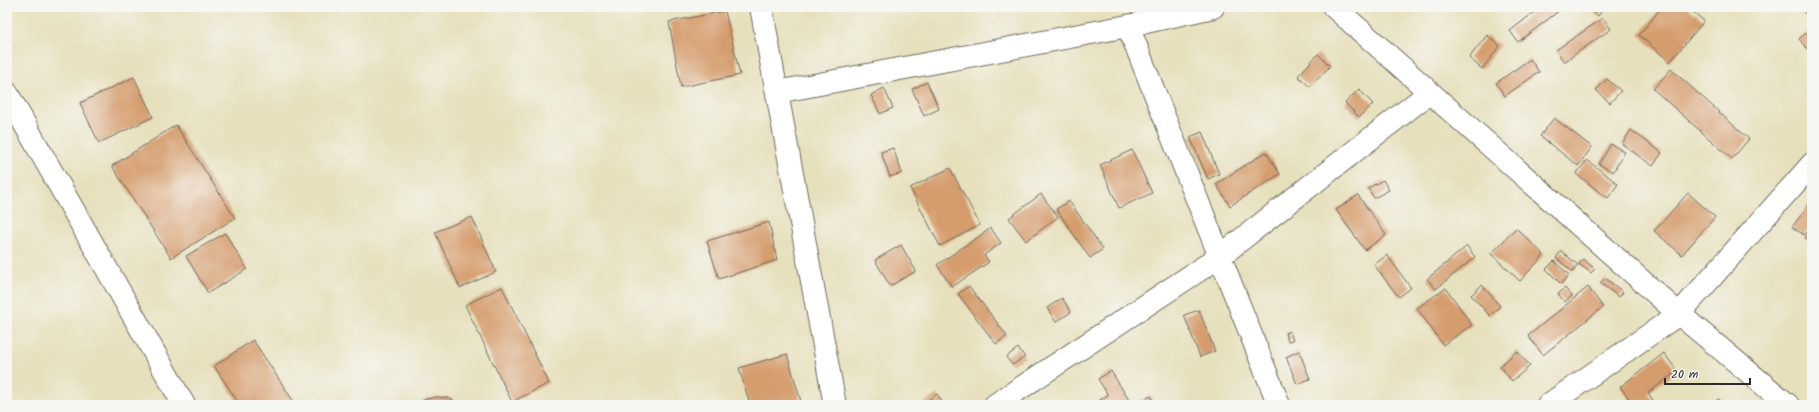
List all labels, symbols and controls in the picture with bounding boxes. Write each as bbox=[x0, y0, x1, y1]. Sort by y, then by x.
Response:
scale bar bbox=[1665, 360, 1750, 386]
text: 20 m bbox=[1671, 365, 1699, 384]

